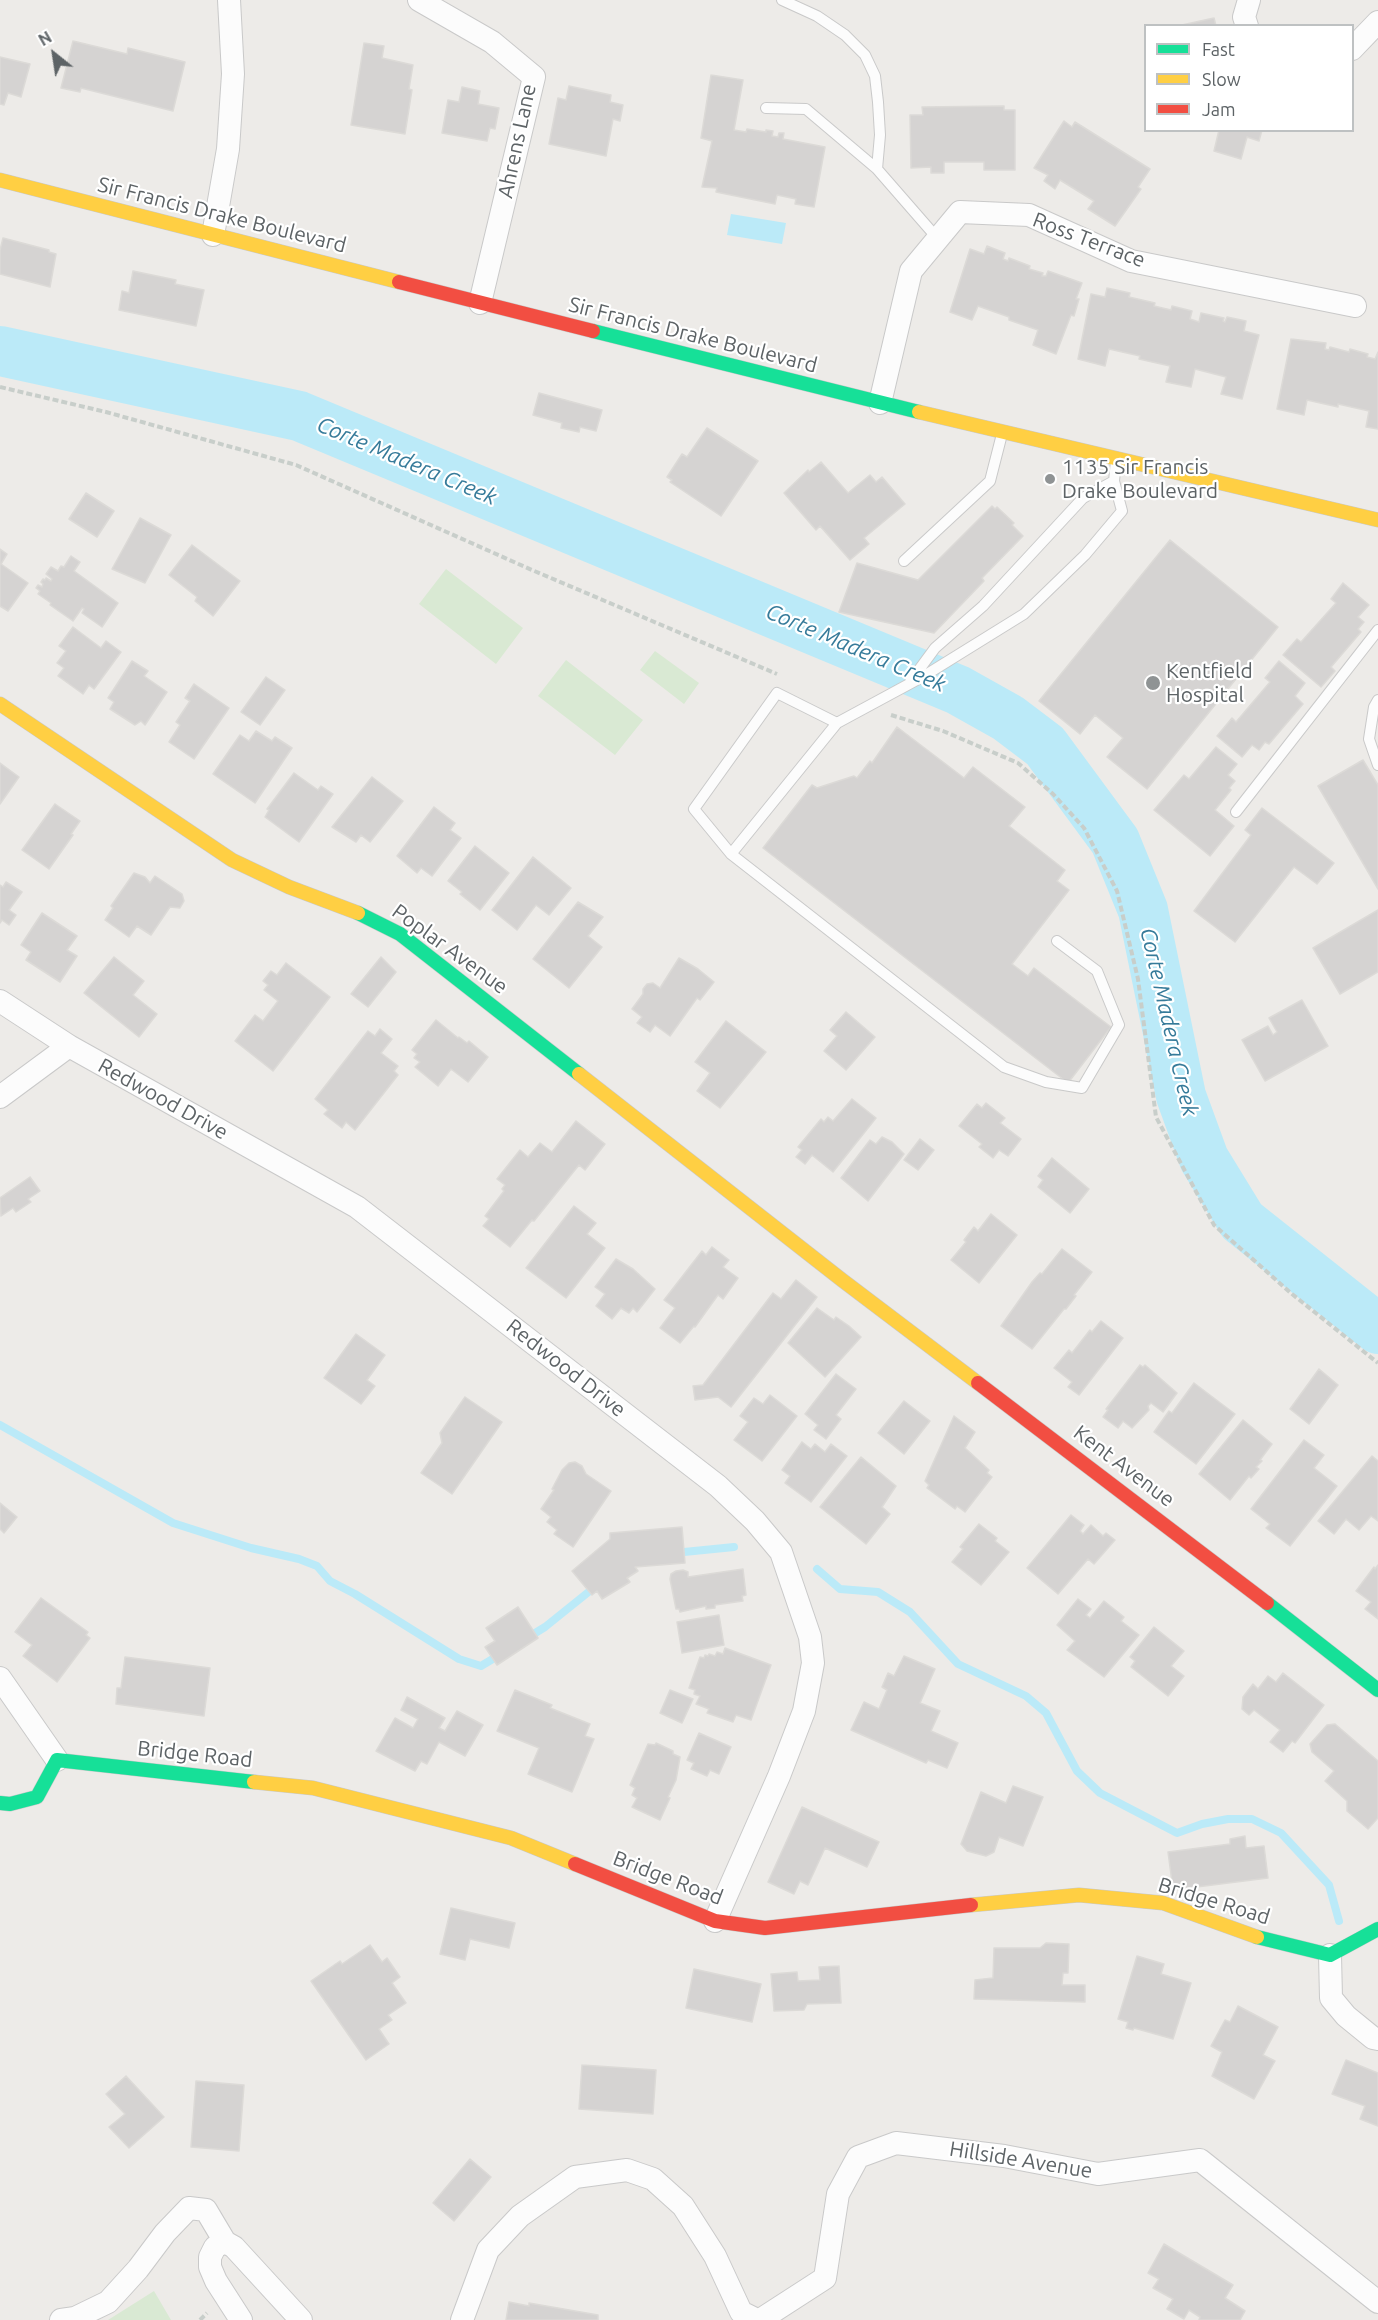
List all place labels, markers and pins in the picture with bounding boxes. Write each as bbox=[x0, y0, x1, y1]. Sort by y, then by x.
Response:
place label: 1135 Sir Francis Drake Boulevard bbox=[1062, 454, 1218, 504]
marker: 1135 Sir Francis Drake Boulevard bbox=[1043, 472, 1057, 486]
place label: Kentfield Hospital bbox=[1166, 658, 1253, 708]
marker: Kentfield Hospital bbox=[1144, 674, 1162, 692]

